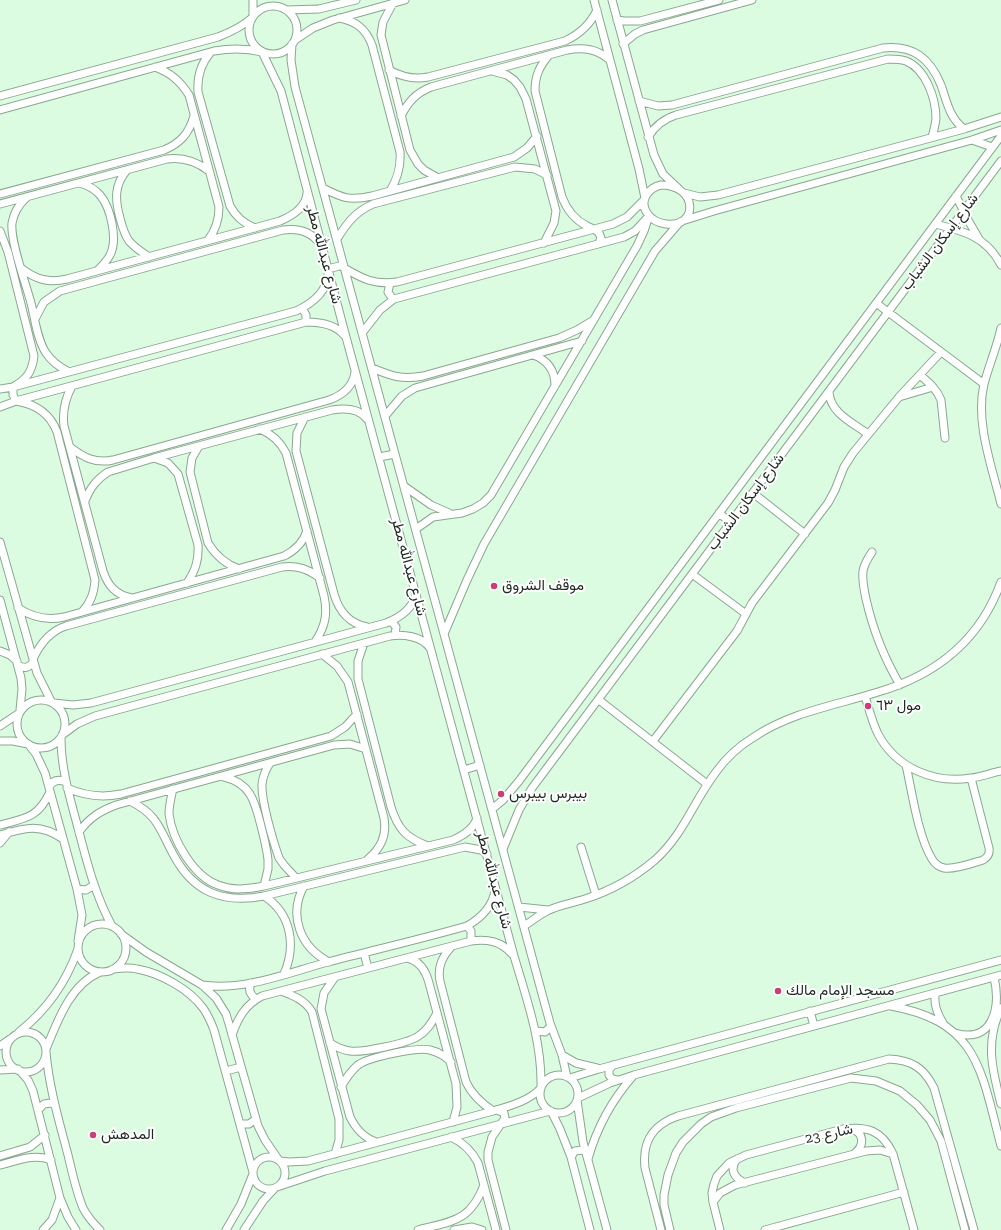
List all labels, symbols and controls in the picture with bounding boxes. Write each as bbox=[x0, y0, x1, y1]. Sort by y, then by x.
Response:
street label: شارع إسكان الشباب bbox=[898, 190, 982, 294]
street label: شارع عبدالله مطر bbox=[302, 204, 346, 306]
street label: شارع إسكان الشباب bbox=[704, 450, 788, 554]
street label: شارع عبدالله مطر bbox=[387, 516, 431, 618]
place label: موقف الشروق bbox=[502, 577, 584, 595]
marker: موقف الشروق bbox=[489, 581, 499, 591]
place label: مول ٦٣ bbox=[876, 697, 921, 715]
marker: مول ٦٣ bbox=[863, 701, 873, 711]
place label: بيبرس بيبرس bbox=[509, 785, 587, 803]
marker: بيبرس بيبرس bbox=[496, 789, 506, 799]
street label: شارع عبدالله مطر bbox=[472, 829, 516, 931]
place label: مسجد الإمام مالك bbox=[786, 982, 894, 1000]
marker: مسجد الإمام مالك bbox=[773, 986, 783, 996]
street label: شارع 23 bbox=[803, 1120, 855, 1148]
place label: المدهش bbox=[101, 1126, 154, 1144]
marker: المدهش bbox=[88, 1130, 98, 1140]

